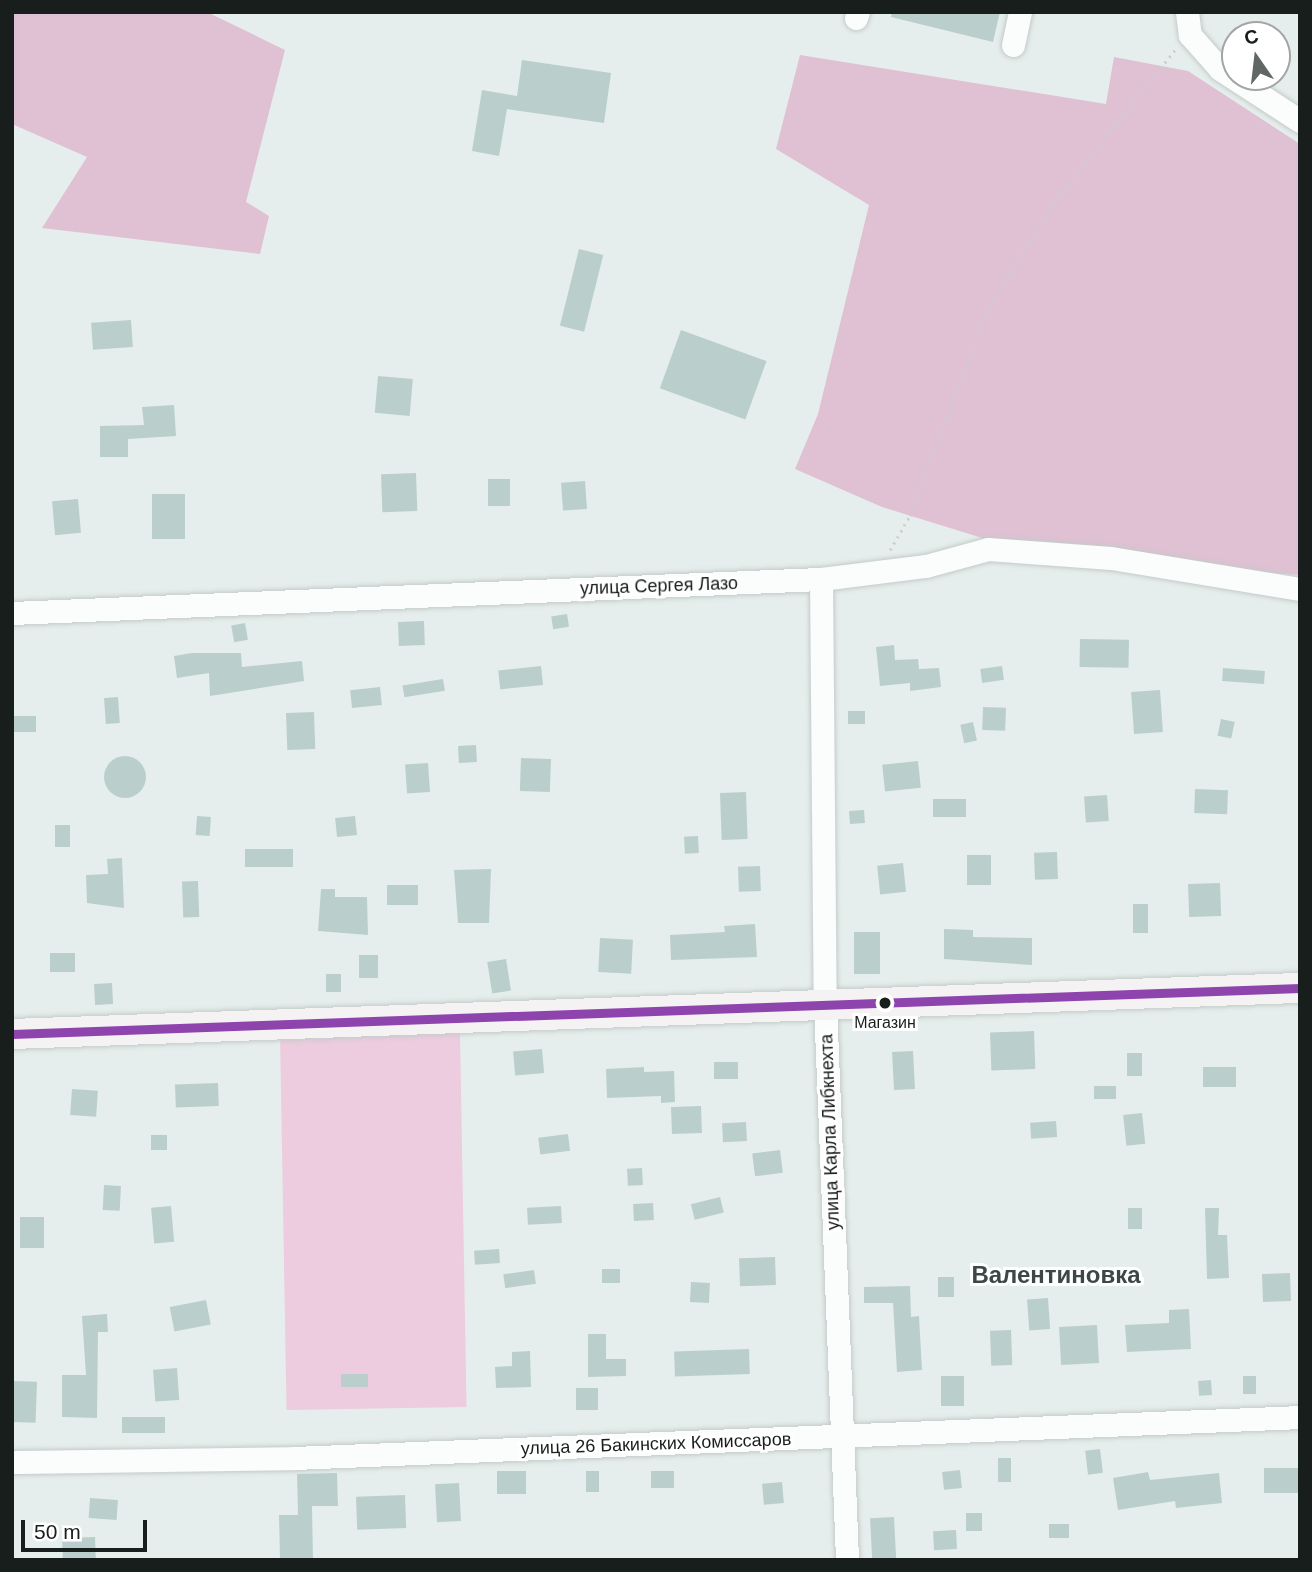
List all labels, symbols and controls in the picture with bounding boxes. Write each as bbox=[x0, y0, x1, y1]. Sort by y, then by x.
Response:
north arrow bbox=[1221, 21, 1291, 91]
text: С bbox=[1242, 25, 1260, 49]
street label: улица Сергея Лазо bbox=[580, 572, 738, 600]
marker: Магазин bbox=[878, 996, 892, 1010]
place label: Магазин bbox=[854, 1013, 916, 1033]
street label: улица Карла Либкнехта bbox=[816, 1034, 844, 1230]
district label: Валентиновка bbox=[971, 1261, 1141, 1289]
street label: улица 26 Бакинских Комиссаров bbox=[520, 1428, 792, 1460]
scale bar bbox=[24, 1506, 150, 1550]
text: 50 m bbox=[34, 1520, 81, 1543]

